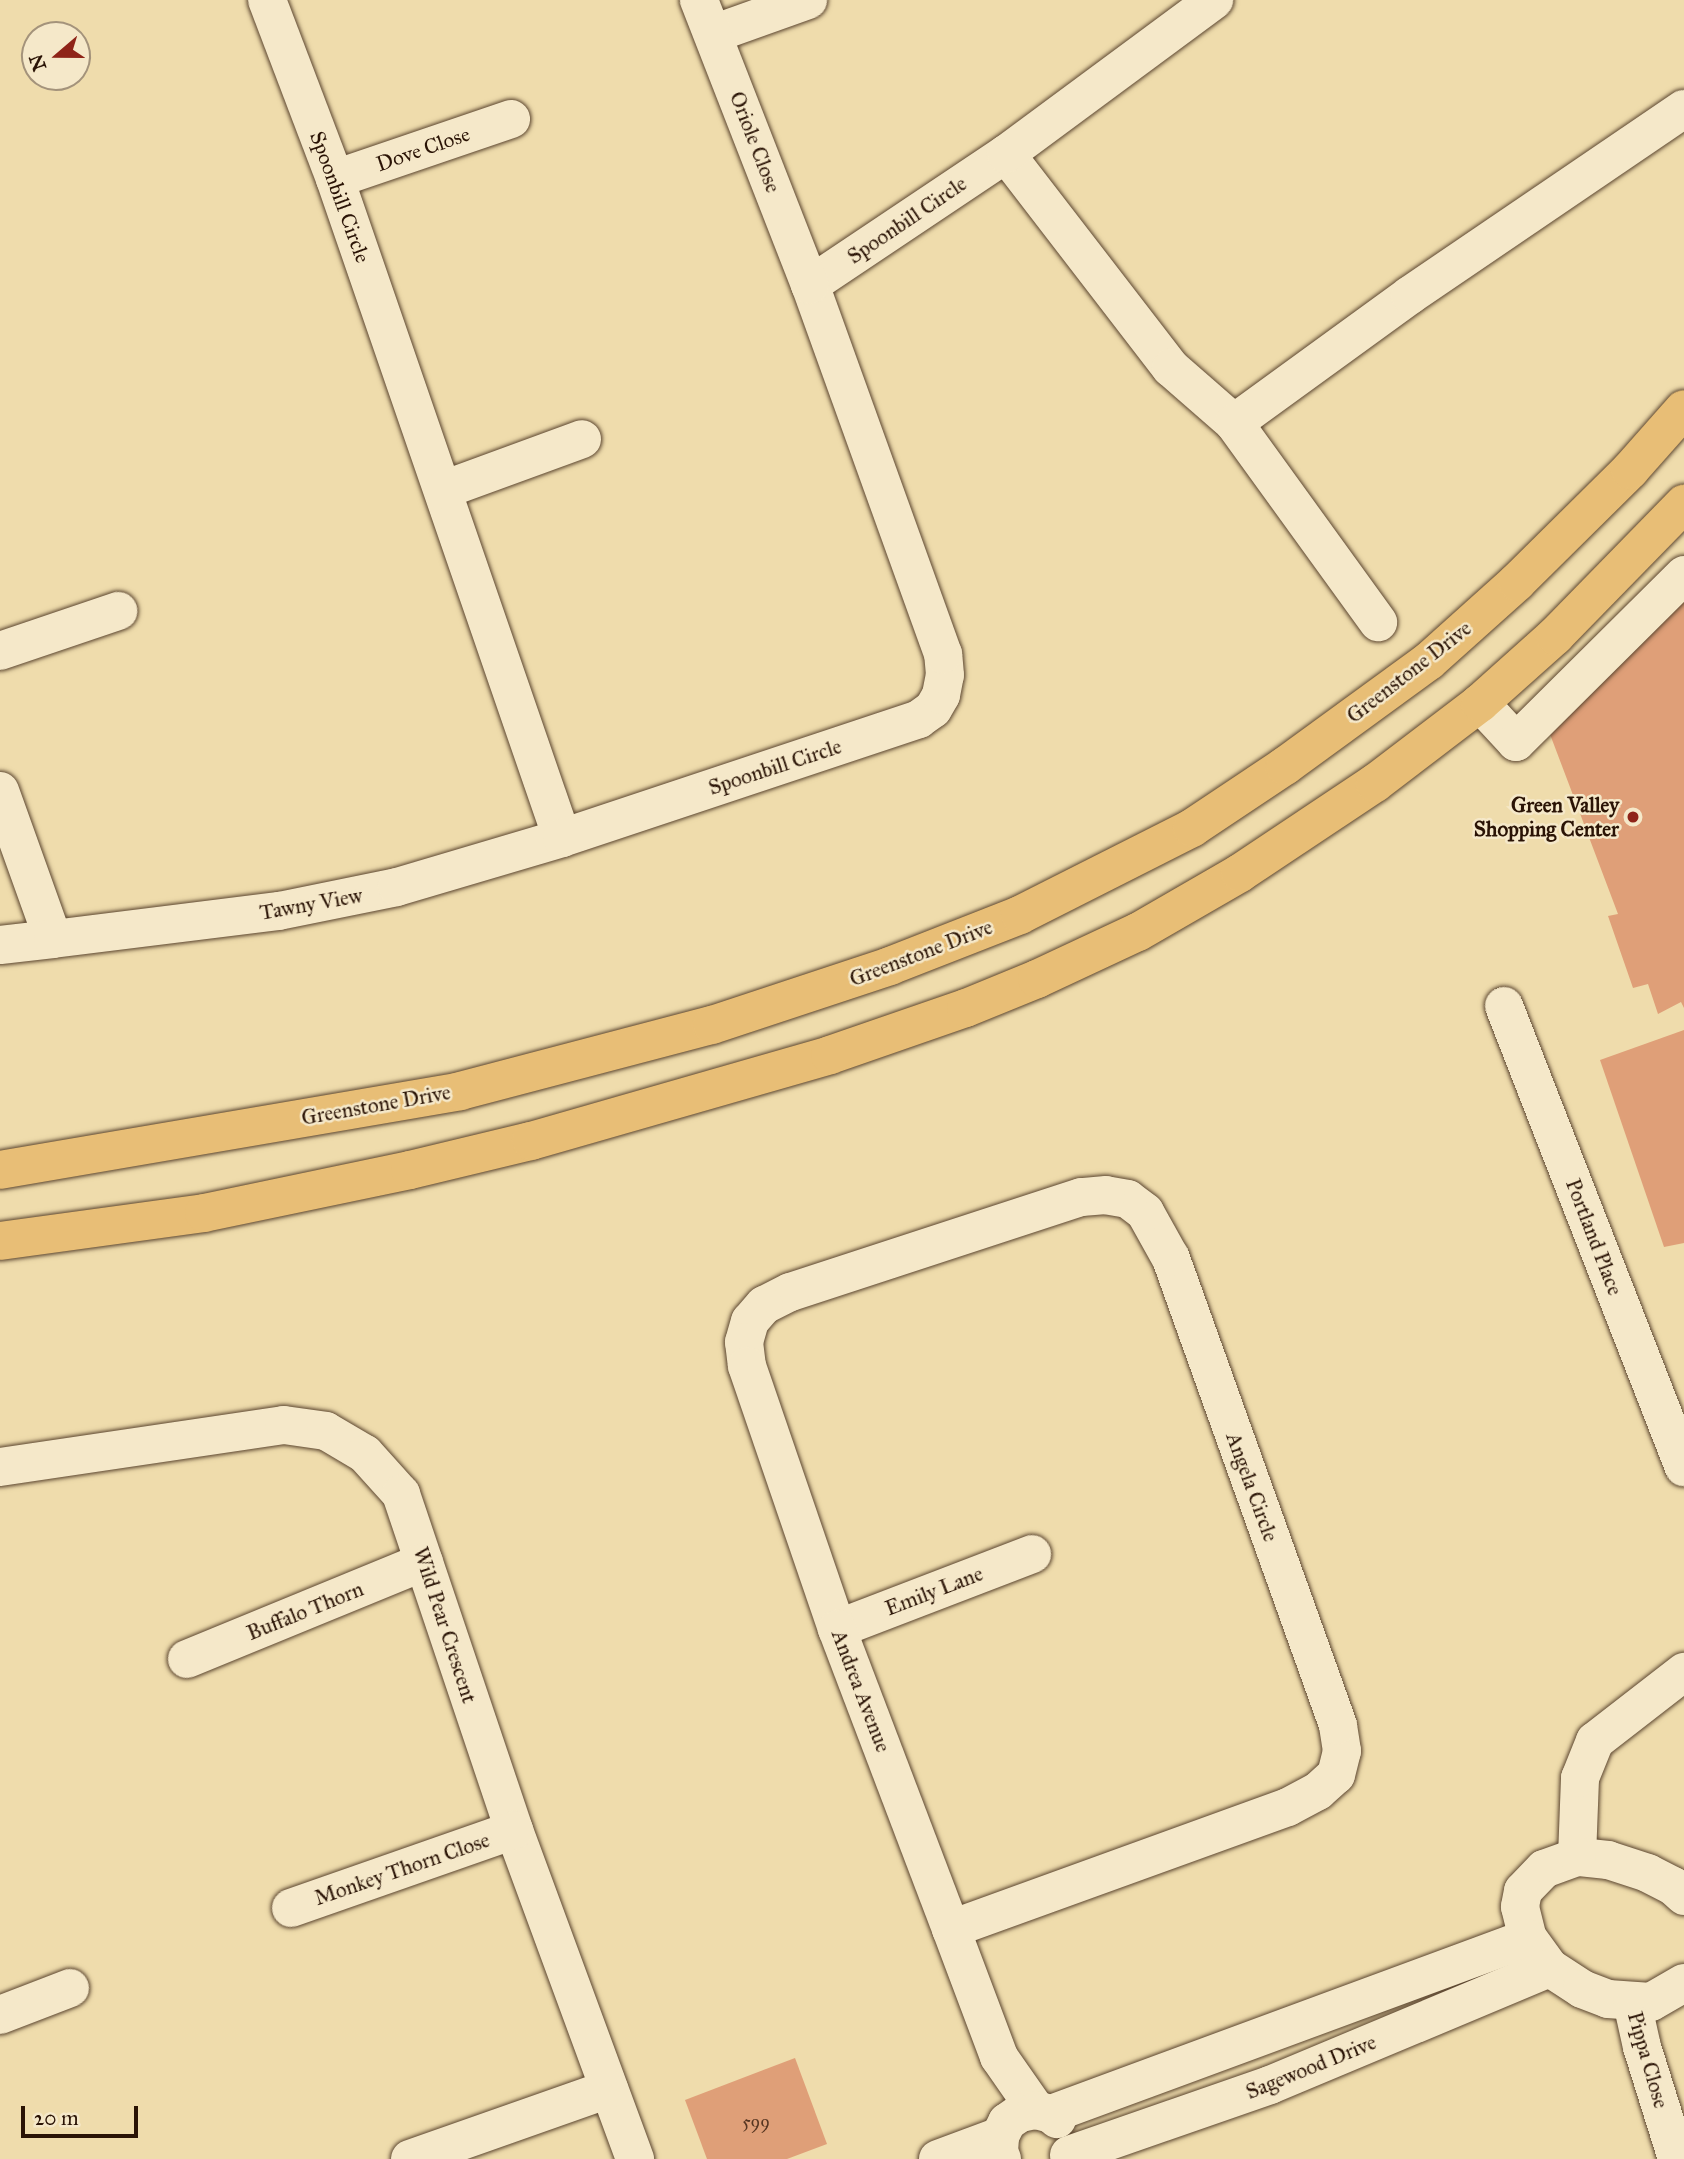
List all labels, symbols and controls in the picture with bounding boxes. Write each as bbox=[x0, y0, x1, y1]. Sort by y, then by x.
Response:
north arrow bbox=[21, 21, 91, 91]
text: N bbox=[24, 51, 51, 74]
street label: Oriole Close bbox=[724, 88, 786, 196]
street label: Dove Close bbox=[373, 121, 473, 177]
street label: Spoonbill Circle bbox=[305, 128, 375, 266]
street label: Spoonbill Circle bbox=[843, 171, 971, 269]
street label: Greenstone Drive bbox=[1342, 616, 1476, 728]
street label: Spoonbill Circle bbox=[705, 734, 845, 800]
place label: Green Valley Shopping Center bbox=[1474, 792, 1619, 842]
marker: Green Valley Shopping Center bbox=[1625, 809, 1641, 825]
street label: Tawny View bbox=[258, 883, 364, 925]
street label: Greenstone Drive bbox=[846, 914, 996, 992]
street label: Greenstone Drive bbox=[299, 1079, 453, 1131]
street label: Portland Place bbox=[1560, 1175, 1628, 1299]
street label: Angela Circle bbox=[1221, 1429, 1283, 1545]
street label: Wild Pear Crescent bbox=[408, 1544, 482, 1706]
street label: Emily Lane bbox=[882, 1561, 986, 1621]
street label: Buffalo Thorn bbox=[243, 1576, 367, 1646]
street label: Andrea Avenue bbox=[826, 1626, 896, 1756]
street label: Monkey Thorn Close bbox=[311, 1827, 493, 1911]
street label: Pippa Close bbox=[1622, 2009, 1674, 2111]
street label: Sagewood Drive bbox=[1242, 2029, 1380, 2105]
scale bar bbox=[24, 2092, 142, 2136]
text: 20 m bbox=[34, 2105, 79, 2131]
house number: 599 bbox=[742, 2111, 770, 2133]

